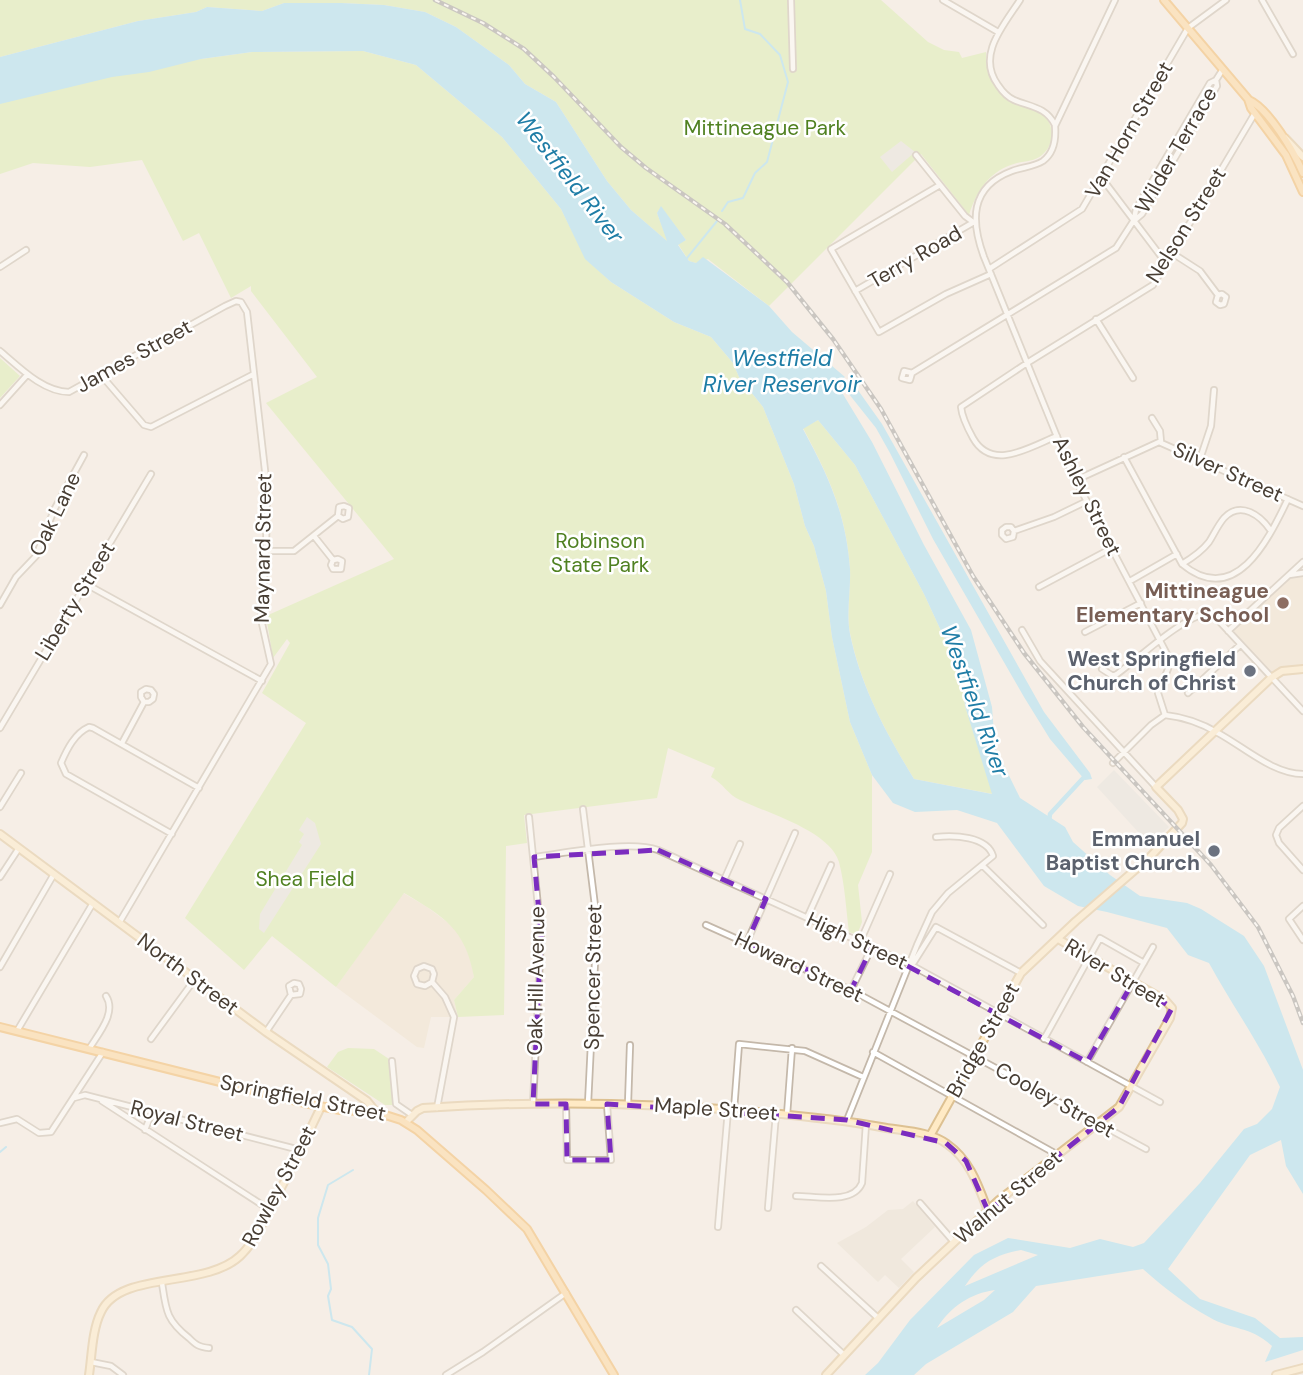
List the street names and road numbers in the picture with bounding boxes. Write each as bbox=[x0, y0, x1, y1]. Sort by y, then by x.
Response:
street label: Van Horn Street bbox=[1078, 56, 1180, 204]
street label: Wilder Terrace bbox=[1129, 82, 1223, 218]
street label: Nelson Street bbox=[1139, 162, 1233, 288]
street label: Terry Road bbox=[863, 219, 967, 295]
street label: James Street bbox=[71, 313, 197, 399]
street label: Ashley Street bbox=[1046, 432, 1128, 560]
street label: Silver Street bbox=[1169, 435, 1287, 509]
street label: Oak Lane bbox=[23, 467, 87, 561]
street label: Maynard Street bbox=[248, 473, 278, 623]
street label: Liberty Street bbox=[29, 536, 121, 666]
street label: Spencer Street bbox=[578, 904, 608, 1050]
street label: High Street bbox=[802, 905, 912, 977]
street label: Oak Hill Avenue bbox=[521, 906, 551, 1056]
street label: Howard Street bbox=[730, 925, 868, 1009]
street label: North Street bbox=[132, 927, 244, 1021]
street label: River Street bbox=[1059, 932, 1171, 1014]
street label: Bridge Street bbox=[940, 978, 1026, 1102]
street label: Cooley Street bbox=[990, 1056, 1120, 1144]
street label: Springfield Street bbox=[218, 1068, 388, 1128]
street label: Maple Street bbox=[653, 1091, 779, 1127]
street label: Royal Street bbox=[127, 1093, 247, 1149]
street label: Rowley Street bbox=[235, 1121, 323, 1251]
street label: Walnut Street bbox=[948, 1144, 1068, 1250]

